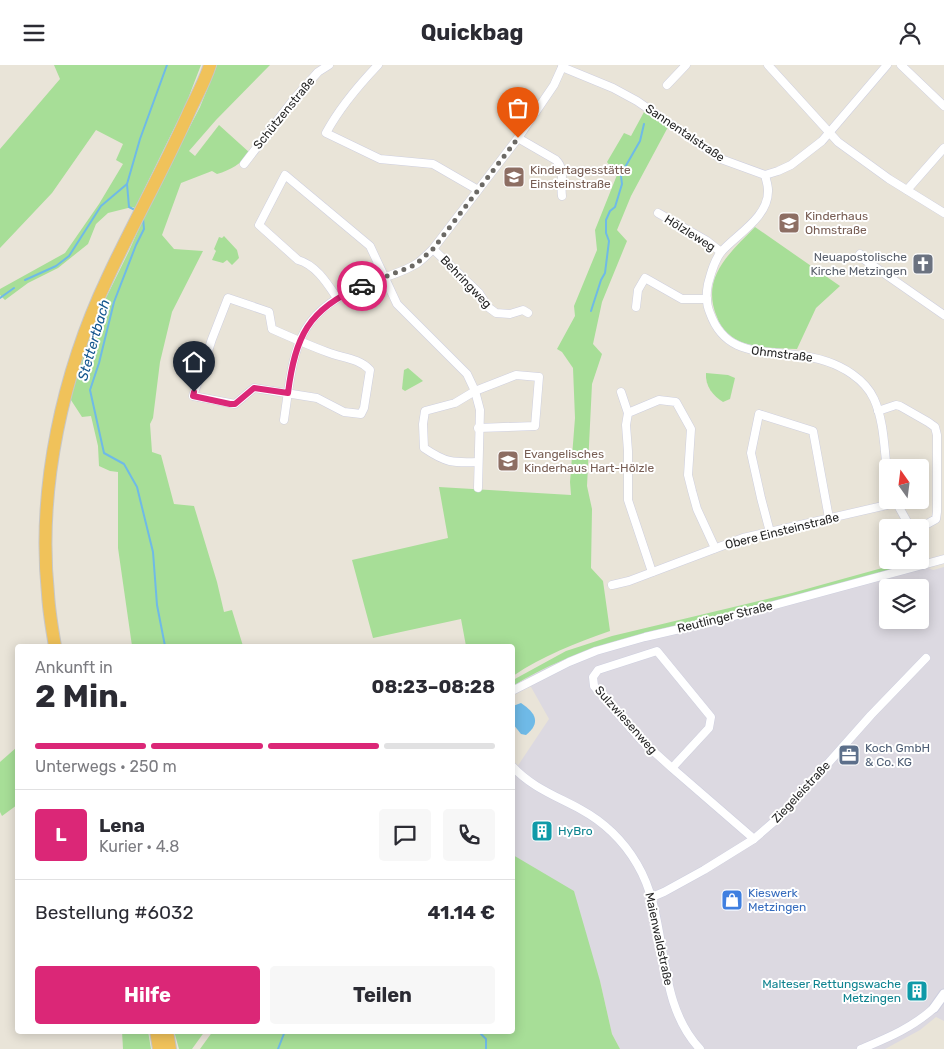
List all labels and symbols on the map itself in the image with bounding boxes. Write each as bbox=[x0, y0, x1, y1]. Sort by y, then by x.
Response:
street label: Schützenstraße bbox=[251, 74, 318, 152]
pin bbox=[497, 87, 539, 138]
street label: Sannentalstraße bbox=[643, 101, 727, 165]
place label: Kindertagesstätte Einsteinstraße bbox=[530, 163, 631, 191]
school or university icon: Kindertagesstätte Einsteinstraße bbox=[502, 165, 526, 189]
place label: Kinderhaus Ohmstraße bbox=[805, 209, 868, 237]
school or university icon: Kinderhaus Ohmstraße bbox=[777, 211, 801, 235]
street label: Hölzleweg bbox=[662, 212, 718, 254]
place label: Neuapostolische Kirche Metzingen bbox=[811, 250, 907, 278]
church icon: Neuapostolische Kirche Metzingen bbox=[911, 252, 935, 276]
street label: Behringweg bbox=[438, 253, 494, 311]
courier bbox=[337, 261, 387, 311]
water label: Stettertbach bbox=[74, 297, 114, 383]
pin bbox=[173, 341, 215, 392]
street label: Ohmstraße bbox=[750, 343, 814, 365]
place label: Evangelisches Kinderhaus Hart-Hölzle bbox=[524, 447, 654, 475]
school or university icon: Evangelisches Kinderhaus Hart-Hölzle bbox=[496, 449, 520, 473]
north arrow bbox=[879, 459, 929, 509]
street label: Obere Einsteinstraße bbox=[724, 510, 841, 552]
street label: Reutlinger Straße bbox=[676, 598, 774, 636]
street label: Sulzwiesenweg bbox=[592, 683, 660, 757]
place label: Koch GmbH & Co. KG bbox=[865, 741, 930, 769]
office icon: Koch GmbH & Co. KG bbox=[837, 743, 861, 767]
street label: Ziegeleistraße bbox=[769, 758, 833, 826]
building icon: HyBro bbox=[530, 819, 554, 843]
place label: HyBro bbox=[558, 824, 593, 838]
place label: Kieswerk Metzingen bbox=[748, 886, 806, 914]
shop icon: Kieswerk Metzingen bbox=[720, 888, 744, 912]
street label: Maienwaldstraße bbox=[642, 891, 676, 987]
place label: Malteser Rettungswache Metzingen bbox=[762, 977, 901, 1005]
building icon: Malteser Rettungswache Metzingen bbox=[905, 979, 929, 1003]

